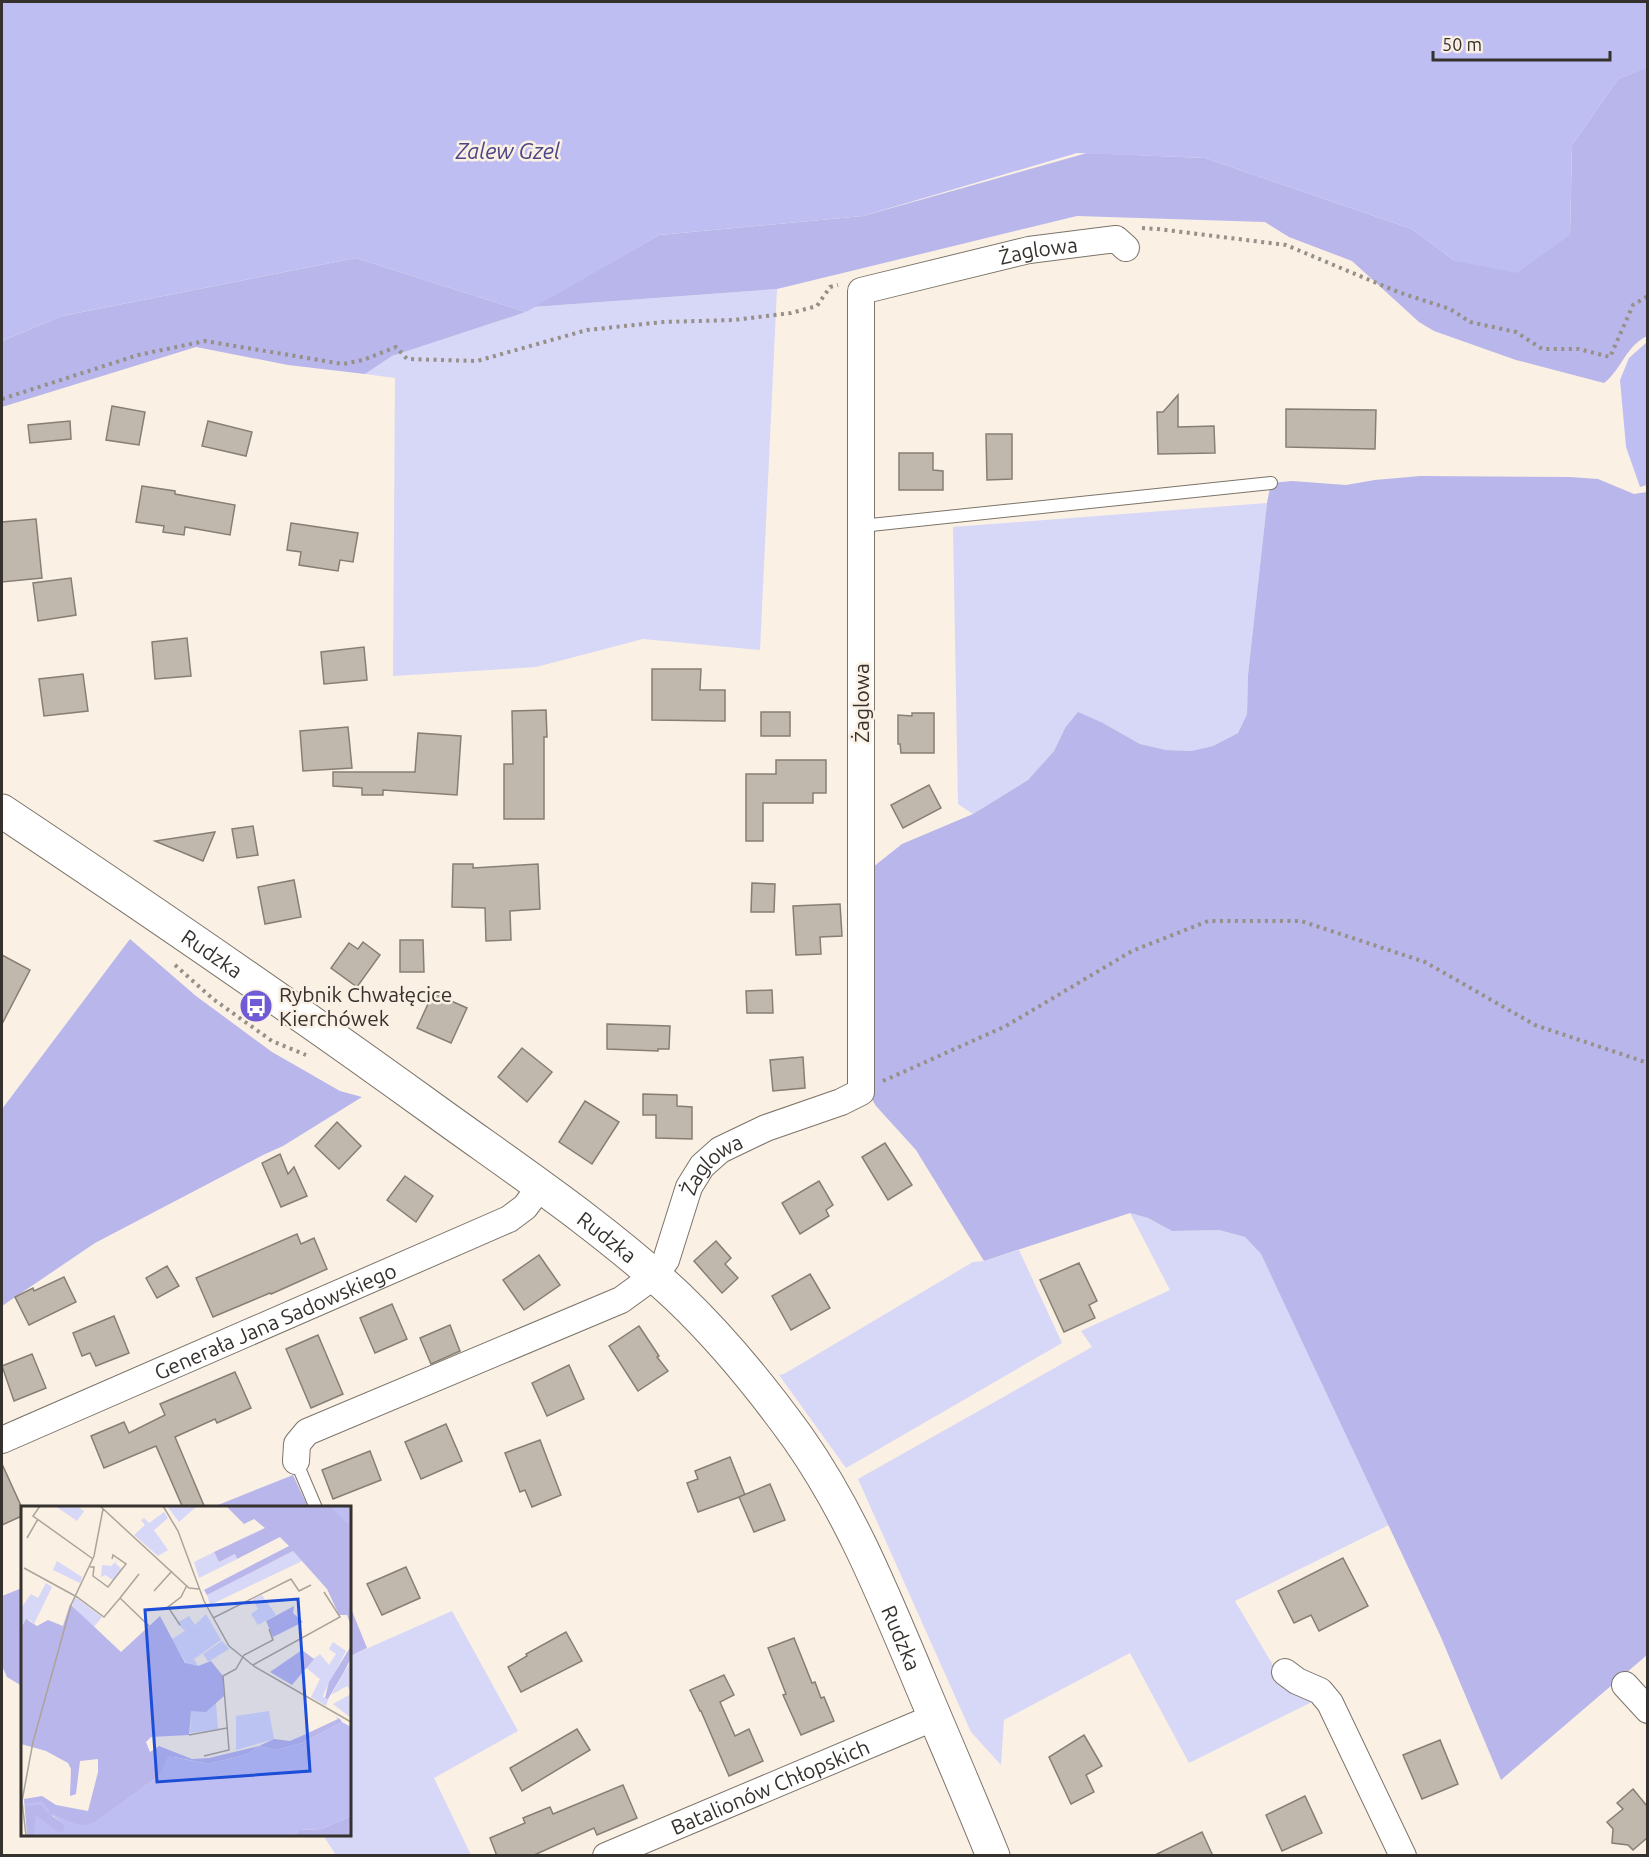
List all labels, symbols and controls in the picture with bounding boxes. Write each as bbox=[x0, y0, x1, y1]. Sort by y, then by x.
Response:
scale bar bbox=[1433, 24, 1610, 62]
text: 50 m bbox=[1442, 34, 1482, 54]
water label: Zalew Gzel bbox=[455, 138, 560, 163]
street label: Żaglowa bbox=[996, 232, 1079, 269]
street label: Żaglowa bbox=[849, 663, 873, 743]
street label: Rudzka bbox=[177, 924, 247, 983]
place label: Rybnik Chwałęcice Kierchówek bbox=[279, 982, 452, 1030]
bus stop icon: Rybnik Chwałęcice Kierchówek bbox=[238, 988, 274, 1024]
street label: Żaglowa bbox=[675, 1129, 746, 1198]
street label: Rudzka bbox=[573, 1206, 642, 1267]
street label: Generała Jana Sadowskiego bbox=[151, 1258, 400, 1384]
inset map bbox=[21, 1506, 351, 1836]
street label: Rudzka bbox=[877, 1602, 926, 1674]
street label: Batalionów Chłopskich bbox=[667, 1734, 873, 1839]

